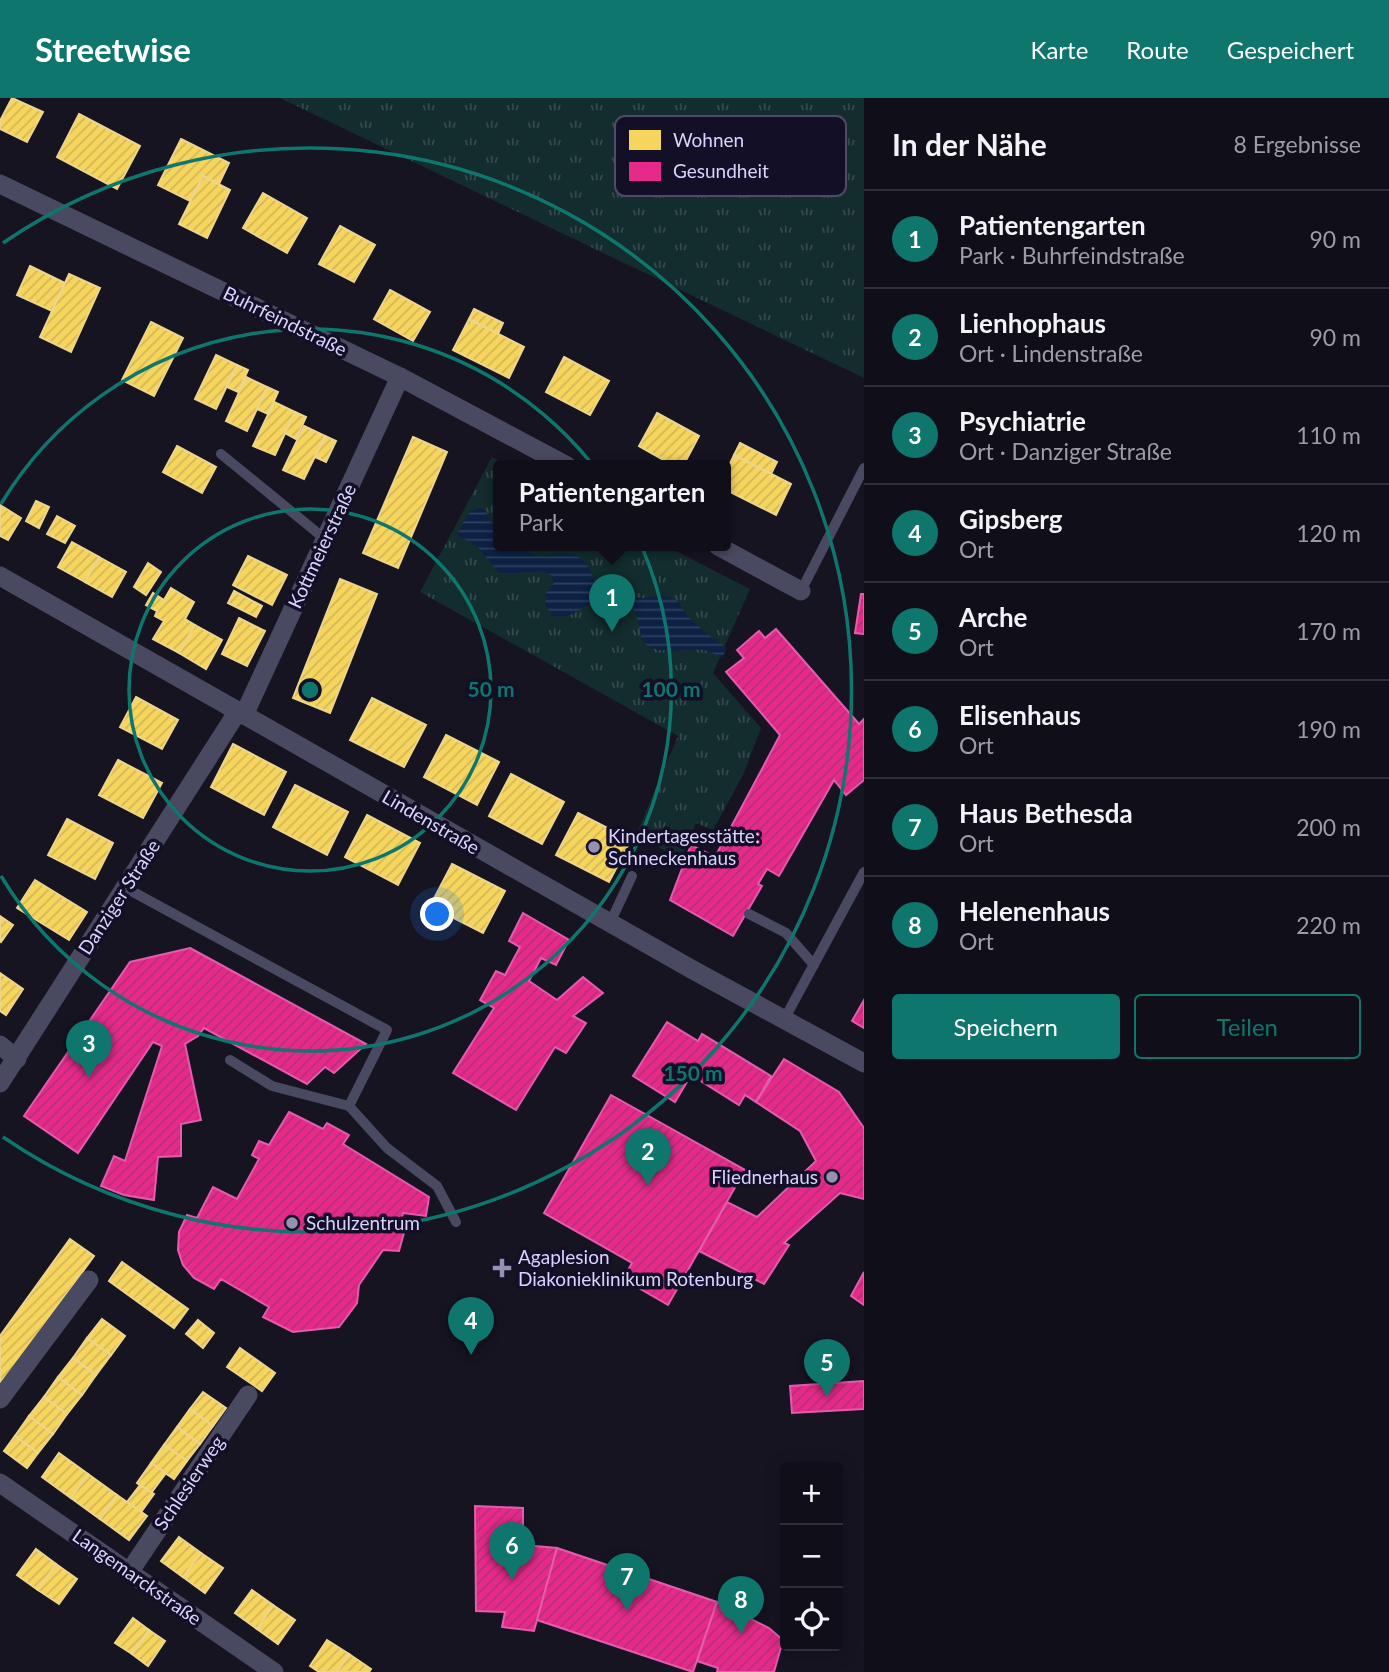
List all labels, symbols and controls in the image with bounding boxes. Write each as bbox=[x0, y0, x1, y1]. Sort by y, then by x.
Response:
text: Streetwise bbox=[35, 29, 191, 69]
text: Karte bbox=[1031, 35, 1088, 64]
text: Route bbox=[1126, 35, 1189, 64]
text: Gespeichert bbox=[1227, 35, 1354, 64]
legend bbox=[615, 116, 846, 196]
text: In der Nähe bbox=[892, 126, 1047, 162]
text: Wohnen bbox=[673, 128, 744, 151]
text: 8 Ergebnisse bbox=[1233, 130, 1361, 158]
text: Gesundheit bbox=[673, 159, 769, 182]
text: Patientengarten bbox=[959, 209, 1146, 241]
text: 1 bbox=[908, 225, 922, 253]
text: 90 m bbox=[1310, 225, 1361, 253]
text: Park · Buhrfeindstraße bbox=[959, 241, 1185, 269]
street label: Buhrfeindstraße bbox=[220, 281, 351, 360]
text: Lienhophaus bbox=[959, 307, 1106, 339]
text: 2 bbox=[908, 323, 922, 351]
text: 90 m bbox=[1310, 323, 1361, 351]
text: Ort · Lindenstraße bbox=[959, 339, 1143, 367]
text: Psychiatrie bbox=[959, 405, 1086, 437]
text: 3 bbox=[908, 421, 922, 449]
text: 110 m bbox=[1296, 421, 1361, 449]
text: Ort · Danziger Straße bbox=[959, 437, 1172, 465]
popup bbox=[493, 460, 731, 551]
text: Patientengarten bbox=[519, 476, 705, 508]
street label: Kottmeierstraße bbox=[283, 480, 360, 612]
text: Gipsberg bbox=[959, 503, 1063, 535]
text: Park bbox=[519, 508, 564, 536]
text: 4 bbox=[908, 519, 922, 547]
text: 120 m bbox=[1296, 519, 1361, 547]
text: Ort bbox=[959, 535, 994, 563]
pin: 1 bbox=[589, 574, 635, 632]
text: Arche bbox=[959, 601, 1027, 633]
text: 5 bbox=[908, 617, 922, 645]
text: 170 m bbox=[1296, 617, 1361, 645]
text: Ort bbox=[959, 633, 994, 661]
text: 50 m bbox=[467, 676, 515, 701]
text: 100 m bbox=[641, 676, 701, 701]
centre of rings bbox=[298, 678, 322, 702]
text: Elisenhaus bbox=[959, 699, 1081, 731]
text: 6 bbox=[908, 715, 922, 743]
text: 190 m bbox=[1296, 715, 1361, 743]
text: Ort bbox=[959, 731, 994, 759]
street label: Lindenstraße bbox=[379, 784, 484, 859]
text: Haus Bethesda bbox=[959, 797, 1133, 829]
text: 7 bbox=[908, 813, 922, 841]
text: 200 m bbox=[1296, 813, 1361, 841]
place label: Kindertagesstätte: Schneckenhaus bbox=[608, 824, 760, 869]
text: Ort bbox=[959, 829, 994, 857]
street label: Danziger Straße bbox=[73, 835, 164, 959]
marker: Kindertagesstätte: Schneckenhaus bbox=[586, 839, 602, 855]
text: Helenenhaus bbox=[959, 895, 1110, 927]
your location bbox=[420, 897, 454, 931]
text: 8 bbox=[908, 911, 922, 939]
text: 220 m bbox=[1296, 911, 1361, 939]
text: Ort bbox=[959, 927, 994, 955]
button: Speichern bbox=[892, 994, 1120, 1059]
button: Teilen bbox=[1134, 994, 1361, 1059]
pin: 3 bbox=[66, 1020, 112, 1078]
text: 150 m bbox=[663, 1060, 723, 1085]
pin: 2 bbox=[625, 1128, 671, 1186]
place label: Fliednerhaus bbox=[711, 1165, 818, 1188]
marker: Fliednerhaus bbox=[824, 1169, 840, 1185]
place label: Schulzentrum bbox=[306, 1211, 420, 1234]
marker: Schulzentrum bbox=[284, 1215, 300, 1231]
place label: Agaplesion Diakonieklinikum Rotenburg bbox=[518, 1245, 753, 1290]
marker: Agaplesion Diakonieklinikum Rotenburg bbox=[492, 1258, 512, 1278]
pin: 4 bbox=[448, 1297, 494, 1355]
pin: 5 bbox=[804, 1339, 850, 1397]
street label: Schlesierweg bbox=[149, 1431, 229, 1534]
map controls bbox=[780, 1462, 843, 1651]
button: + bbox=[780, 1462, 843, 1525]
pin: 6 bbox=[489, 1522, 535, 1580]
street label: Langemarckstraße bbox=[68, 1524, 206, 1630]
button: − bbox=[780, 1525, 843, 1588]
pin: 7 bbox=[604, 1553, 650, 1611]
pin: 8 bbox=[718, 1576, 764, 1634]
button: locate bbox=[780, 1588, 843, 1651]

